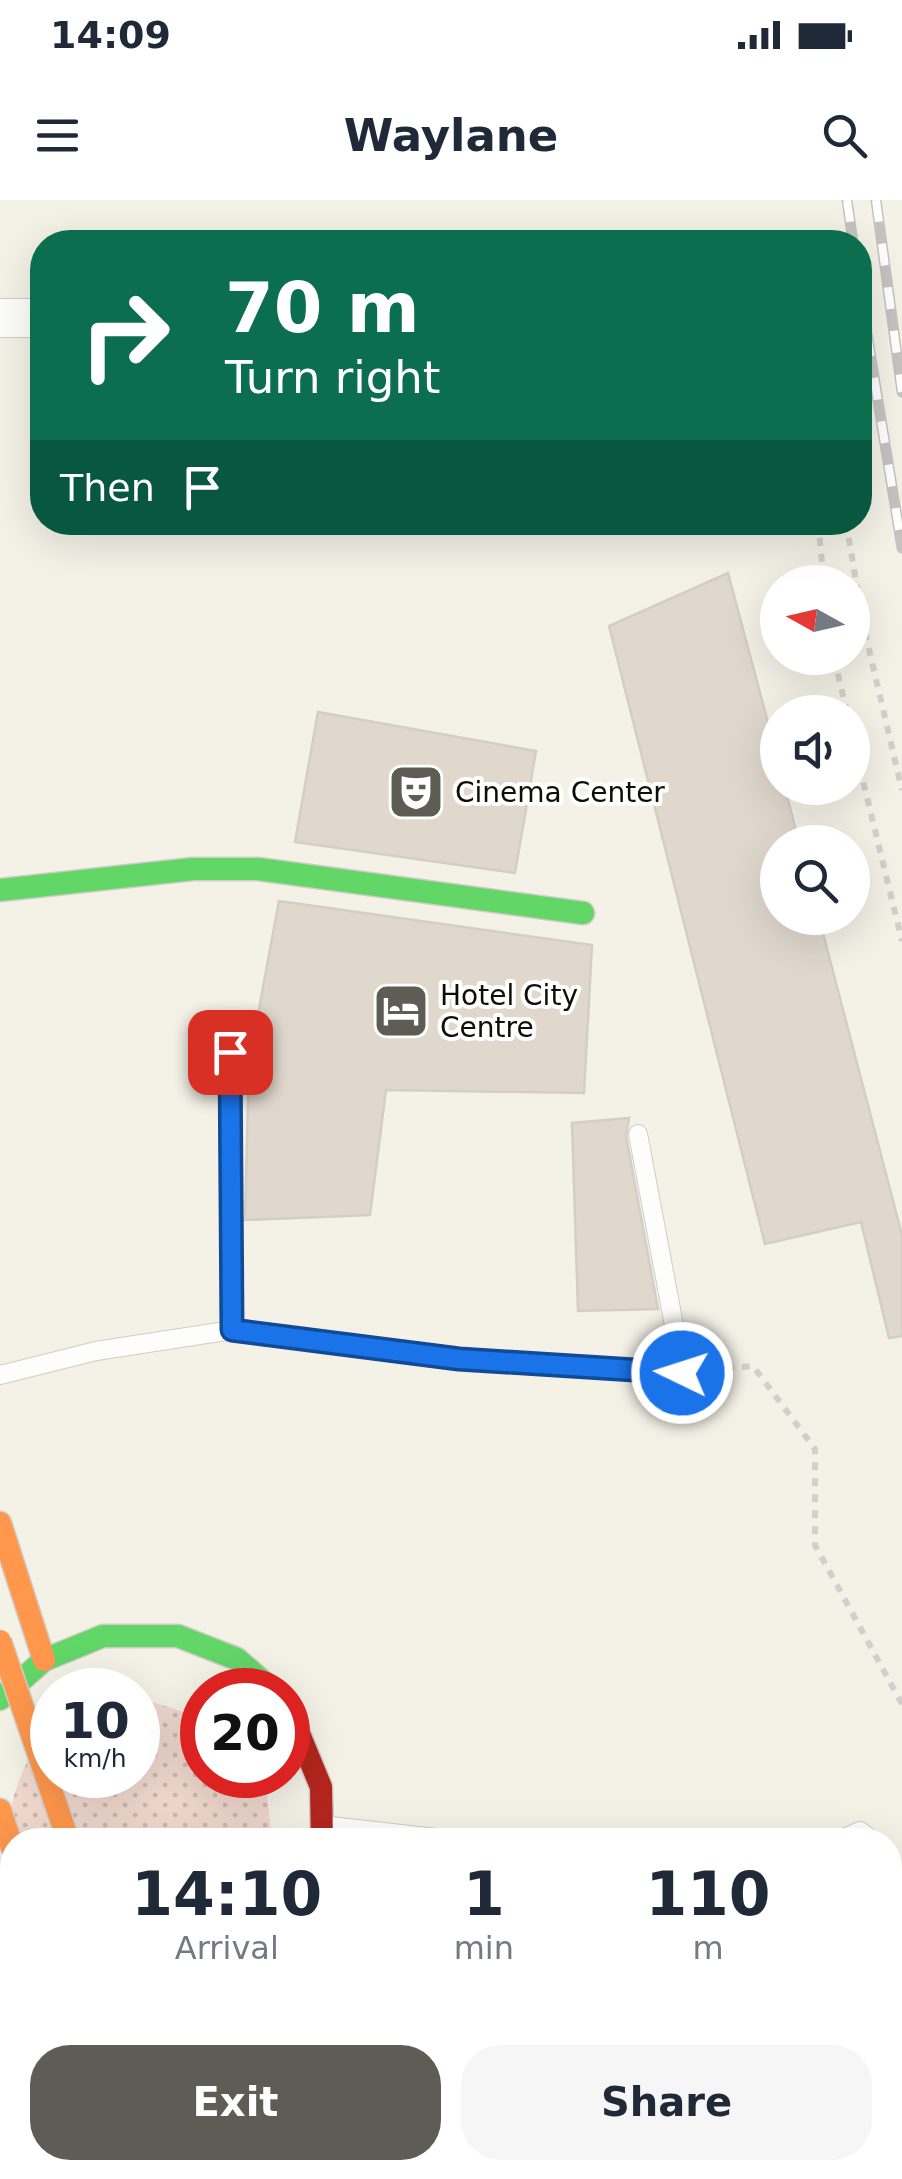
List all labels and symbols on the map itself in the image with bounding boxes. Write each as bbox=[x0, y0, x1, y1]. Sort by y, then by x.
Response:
north arrow bbox=[760, 565, 870, 675]
theatre icon: Cinema Center bbox=[386, 762, 446, 822]
place label: Cinema Center bbox=[455, 776, 665, 809]
place label: Hotel City Centre bbox=[440, 979, 578, 1044]
hotel icon: Hotel City Centre bbox=[371, 981, 431, 1041]
pin bbox=[188, 1010, 273, 1095]
position arrow bbox=[630, 1321, 734, 1425]
speed limit sign: 20 bbox=[180, 1668, 310, 1798]

